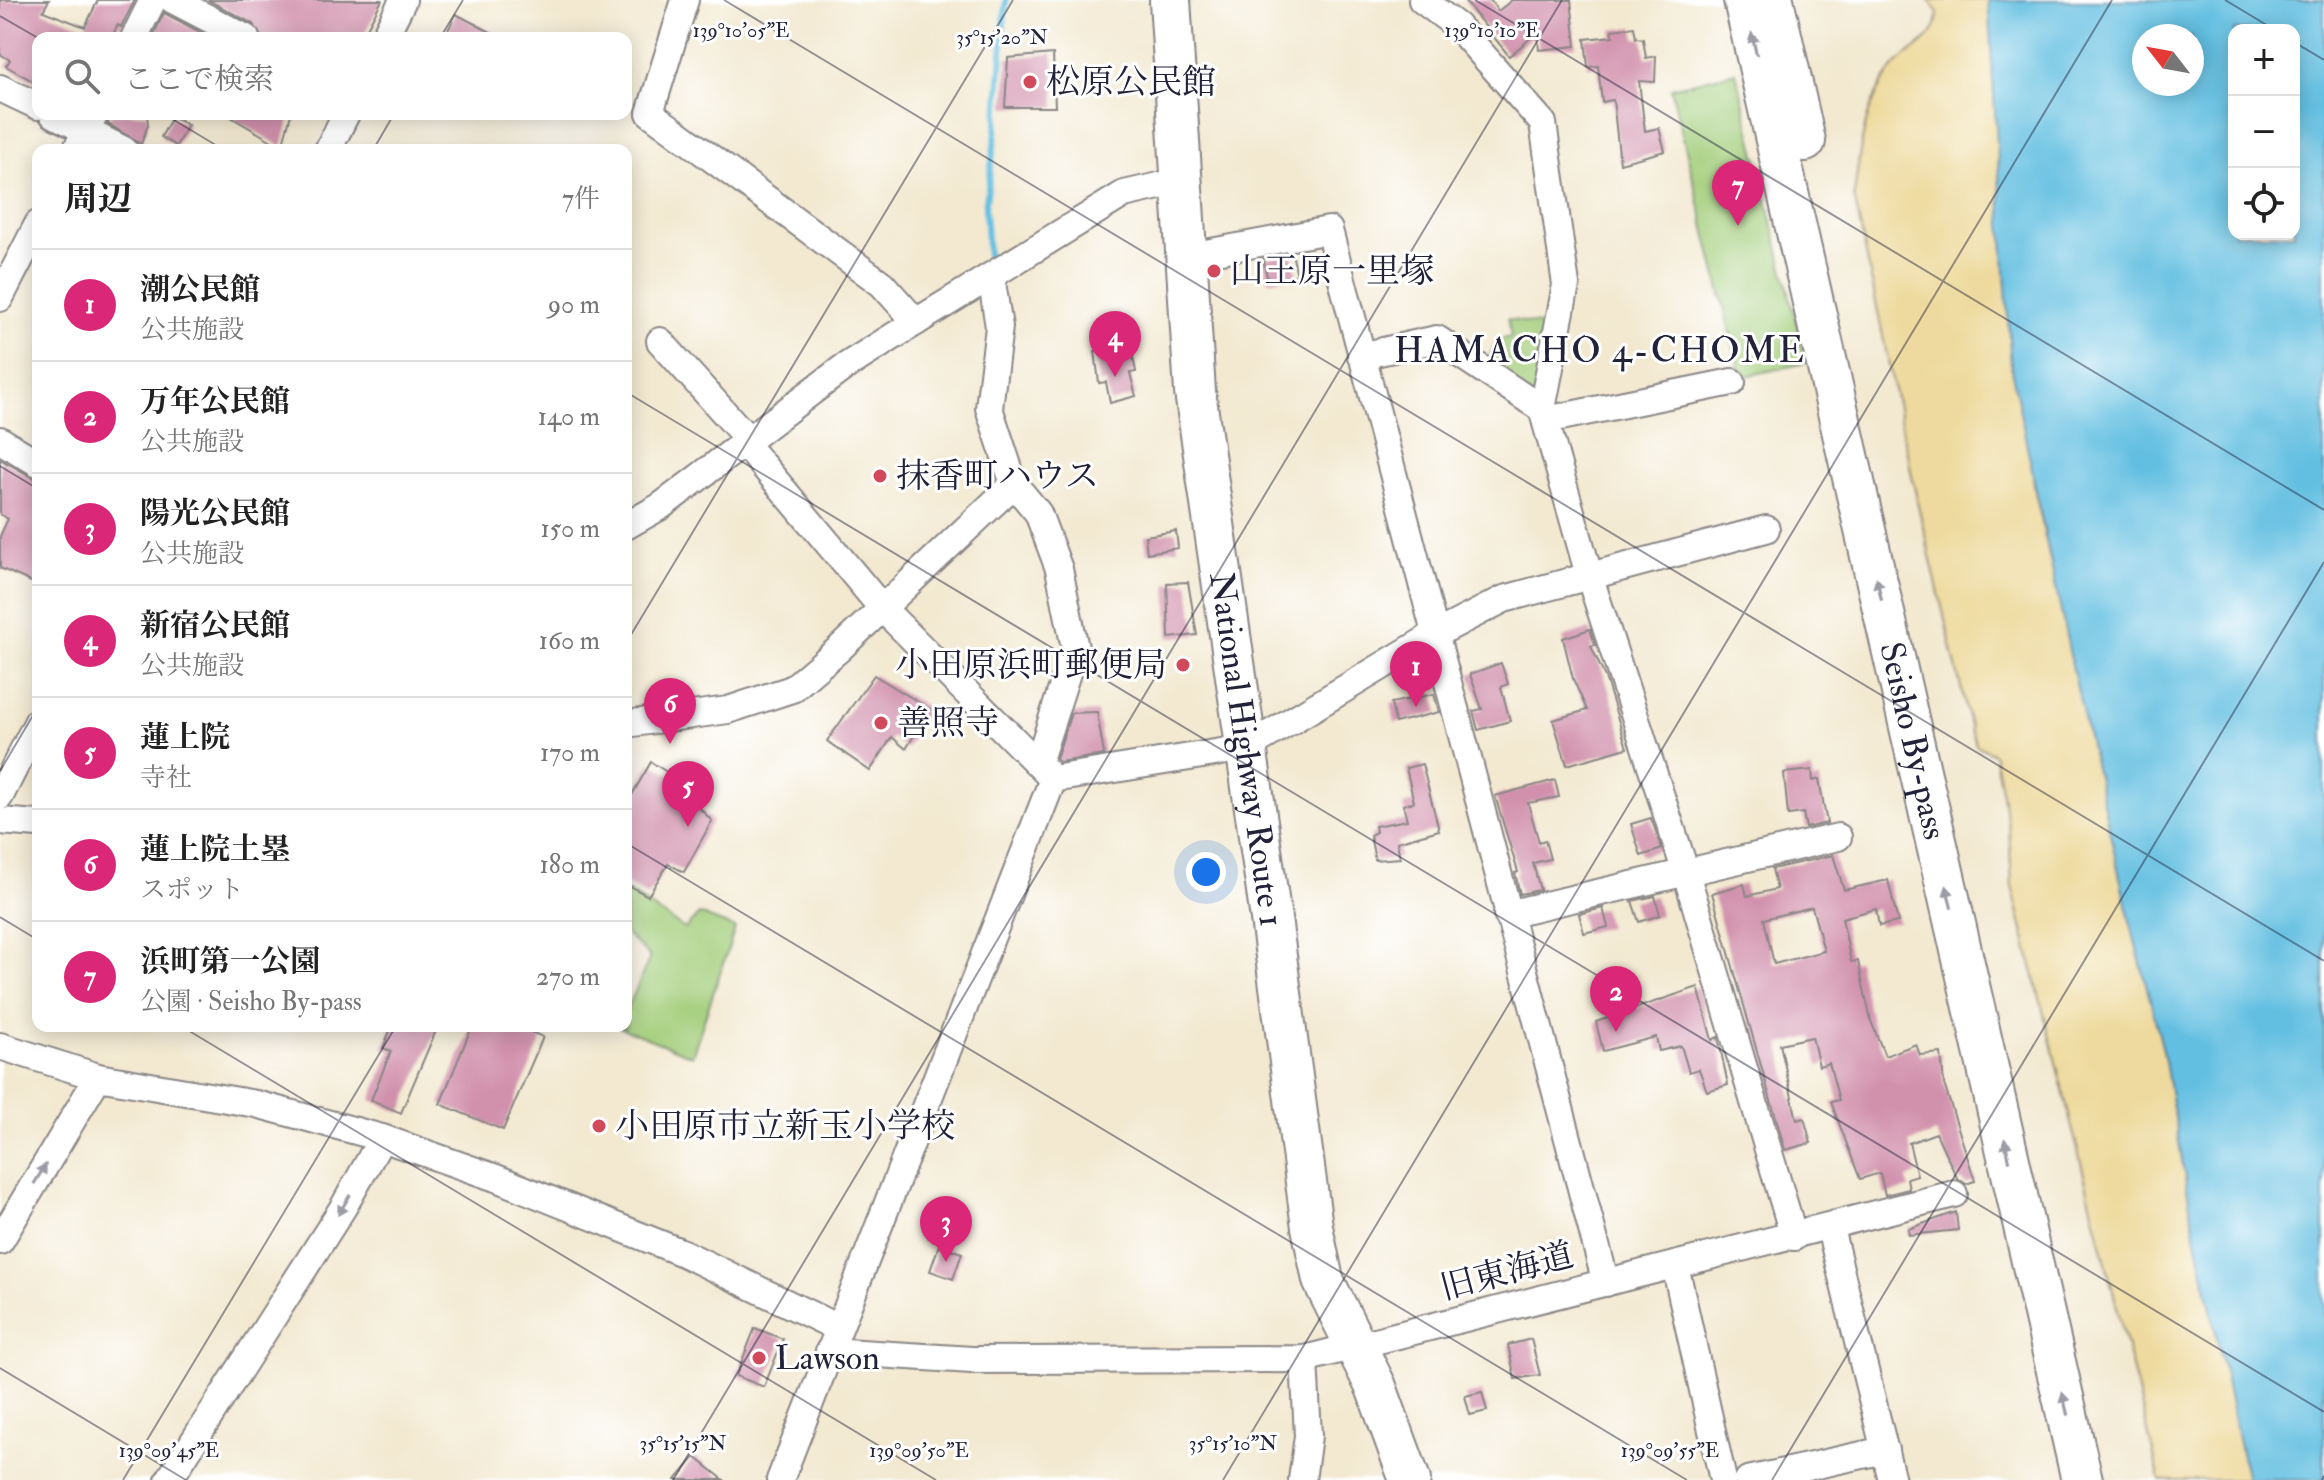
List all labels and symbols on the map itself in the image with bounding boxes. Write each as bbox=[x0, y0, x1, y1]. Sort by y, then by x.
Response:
text: 139°10'05"E bbox=[693, 18, 789, 43]
text: 139°10'10"E bbox=[1445, 18, 1539, 43]
north arrow bbox=[2132, 24, 2204, 96]
text: 35°15'20"N bbox=[956, 25, 1048, 50]
one-way arrow bbox=[1748, 31, 1760, 56]
place label: 松原公民館 bbox=[1046, 61, 1216, 104]
marker: 松原公民館 bbox=[1021, 73, 1039, 91]
pin: 7 bbox=[1712, 160, 1764, 226]
place label: 山王原一里塚 bbox=[1230, 250, 1434, 293]
marker: 山王原一里塚 bbox=[1205, 262, 1223, 280]
pin: 4 bbox=[1089, 311, 1141, 377]
district label: HAMACHO 4-CHOME bbox=[1394, 328, 1806, 373]
place label: 抹香町ハウス bbox=[896, 455, 1099, 498]
marker: 抹香町ハウス bbox=[871, 467, 889, 485]
street label: National Highway Route 1 bbox=[1200, 570, 1293, 929]
one-way arrow bbox=[1872, 576, 1885, 601]
street label: Seisho By-pass bbox=[1870, 638, 1957, 844]
pin: 1 bbox=[1390, 641, 1442, 707]
place label: 小田原浜町郵便局 bbox=[895, 644, 1167, 687]
marker: 小田原浜町郵便局 bbox=[1174, 656, 1192, 674]
pin: 6 bbox=[644, 678, 696, 744]
place label: 善照寺 bbox=[897, 702, 999, 745]
marker: 善照寺 bbox=[872, 714, 890, 732]
pin: 5 bbox=[662, 761, 714, 827]
your location bbox=[1186, 852, 1226, 892]
one-way arrow bbox=[1942, 884, 1955, 909]
pin: 2 bbox=[1590, 966, 1642, 1032]
place label: 小田原市立新玉小学校 bbox=[615, 1105, 955, 1148]
marker: 小田原市立新玉小学校 bbox=[590, 1117, 608, 1135]
one-way arrow bbox=[2000, 1138, 2013, 1163]
one-way arrow bbox=[33, 1163, 47, 1185]
one-way arrow bbox=[337, 1194, 351, 1216]
pin: 3 bbox=[920, 1196, 972, 1262]
street label: 旧東海道 bbox=[1436, 1234, 1578, 1310]
place label: Lawson bbox=[775, 1337, 880, 1380]
marker: Lawson bbox=[750, 1349, 768, 1367]
one-way arrow bbox=[2058, 1391, 2070, 1416]
text: 35°15'15"N bbox=[639, 1431, 727, 1456]
text: 35°15'10"N bbox=[1189, 1431, 1277, 1456]
text: 139°09'45"E bbox=[119, 1438, 219, 1463]
text: 139°09'50"E bbox=[869, 1438, 969, 1463]
text: 139°09'55"E bbox=[1621, 1438, 1719, 1463]

